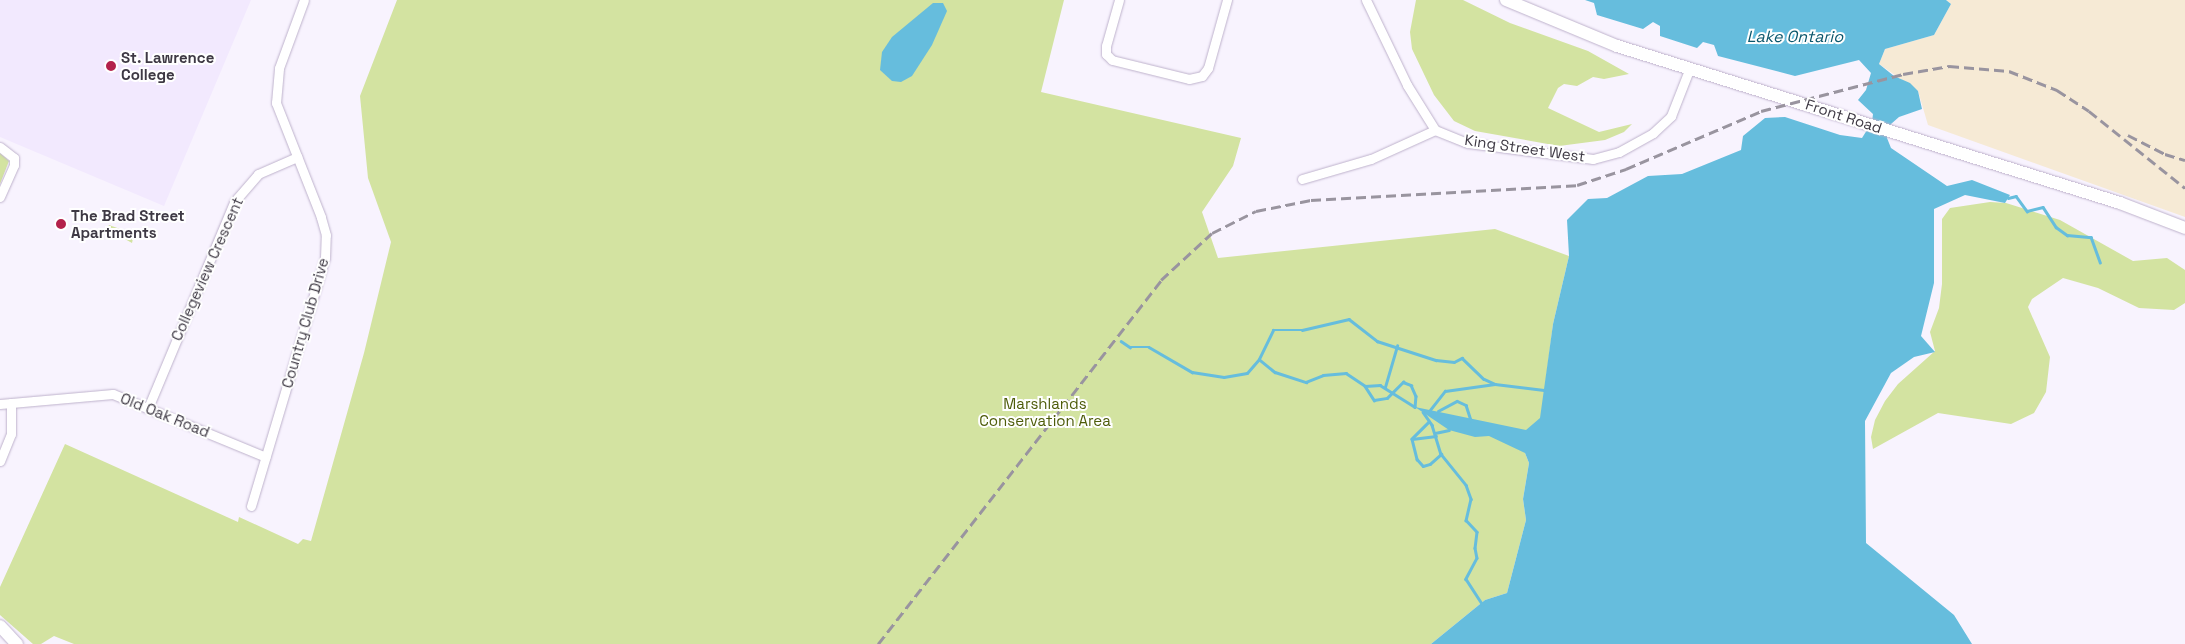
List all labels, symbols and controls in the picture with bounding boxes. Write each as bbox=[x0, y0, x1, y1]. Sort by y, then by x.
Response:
water label: Lake Ontario bbox=[1747, 27, 1843, 47]
place label: St. Lawrence College bbox=[121, 48, 215, 83]
marker: St. Lawrence College bbox=[105, 60, 117, 72]
street label: Front Road bbox=[1804, 95, 1884, 137]
street label: King Street West bbox=[1464, 131, 1586, 165]
street label: Collegeview Crescent bbox=[167, 194, 247, 344]
place label: The Brad Street Apartments bbox=[71, 206, 185, 241]
marker: The Brad Street Apartments bbox=[55, 218, 67, 230]
street label: Country Club Drive bbox=[278, 256, 332, 390]
street label: Old Oak Road bbox=[118, 389, 212, 441]
park label: Marshlands Conservation Area bbox=[979, 394, 1111, 429]

